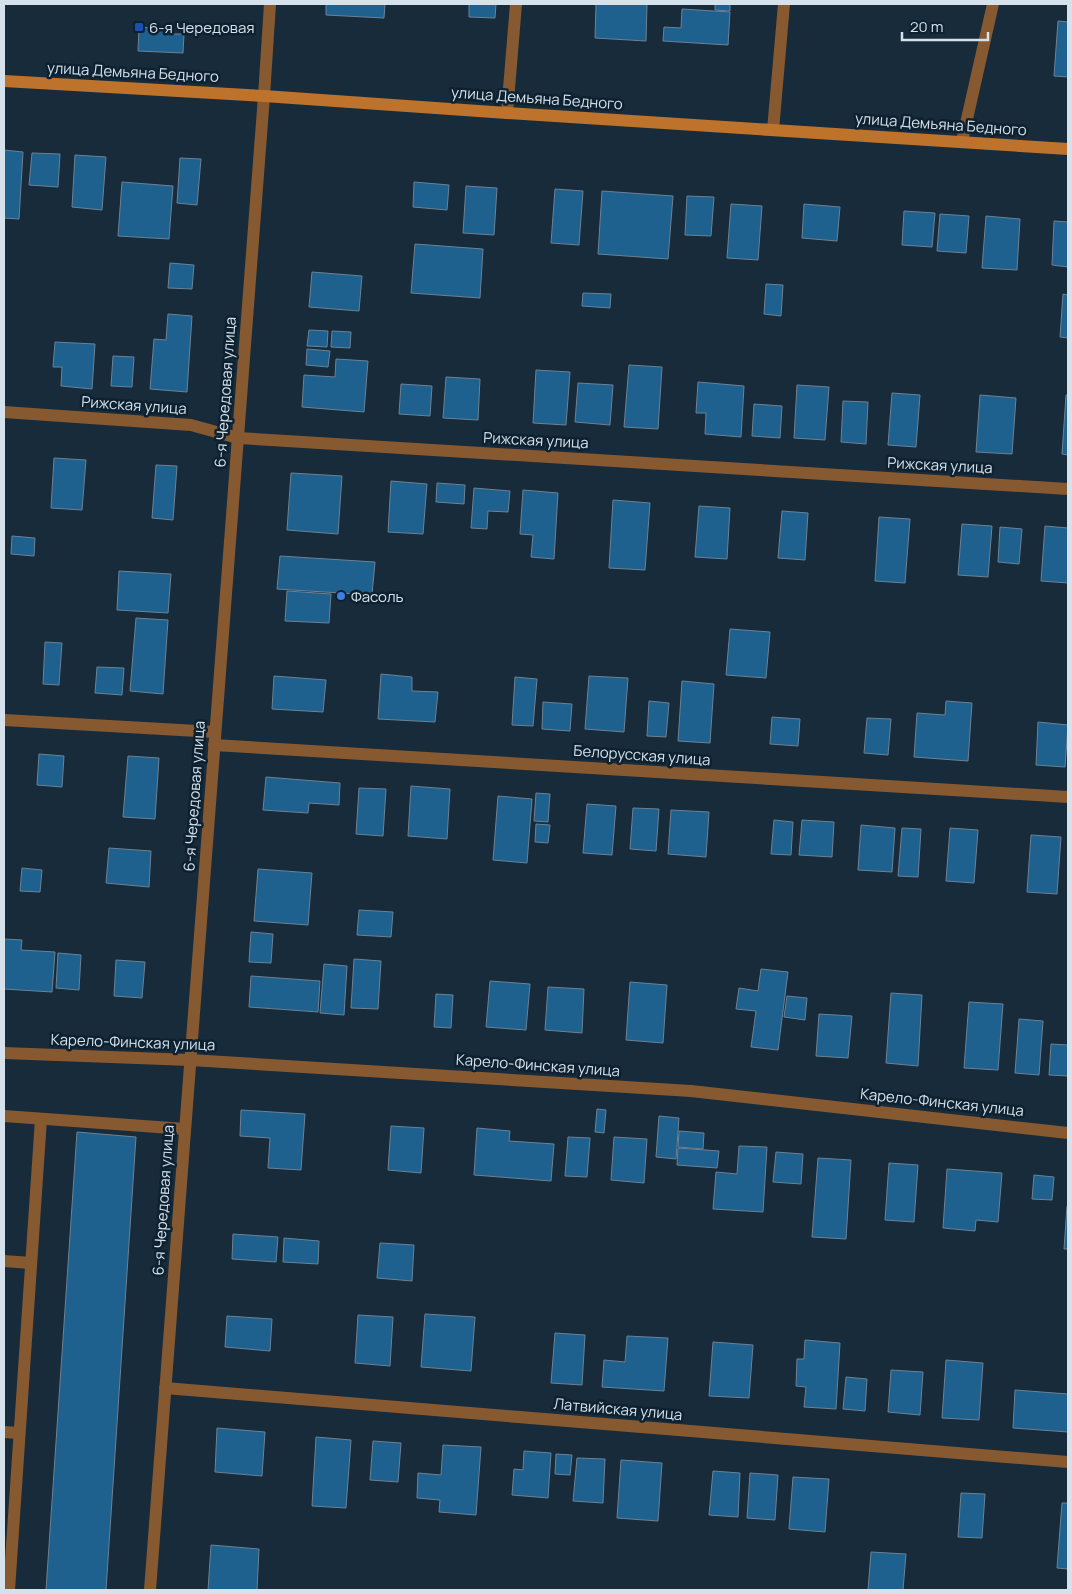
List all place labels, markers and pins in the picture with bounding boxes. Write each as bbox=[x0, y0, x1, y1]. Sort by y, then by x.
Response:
place label: 6-я Чередовая bbox=[149, 17, 255, 38]
marker: 6-я Чередовая bbox=[133, 21, 145, 33]
place label: Фасоль bbox=[351, 586, 404, 607]
marker: Фасоль bbox=[335, 590, 347, 602]

